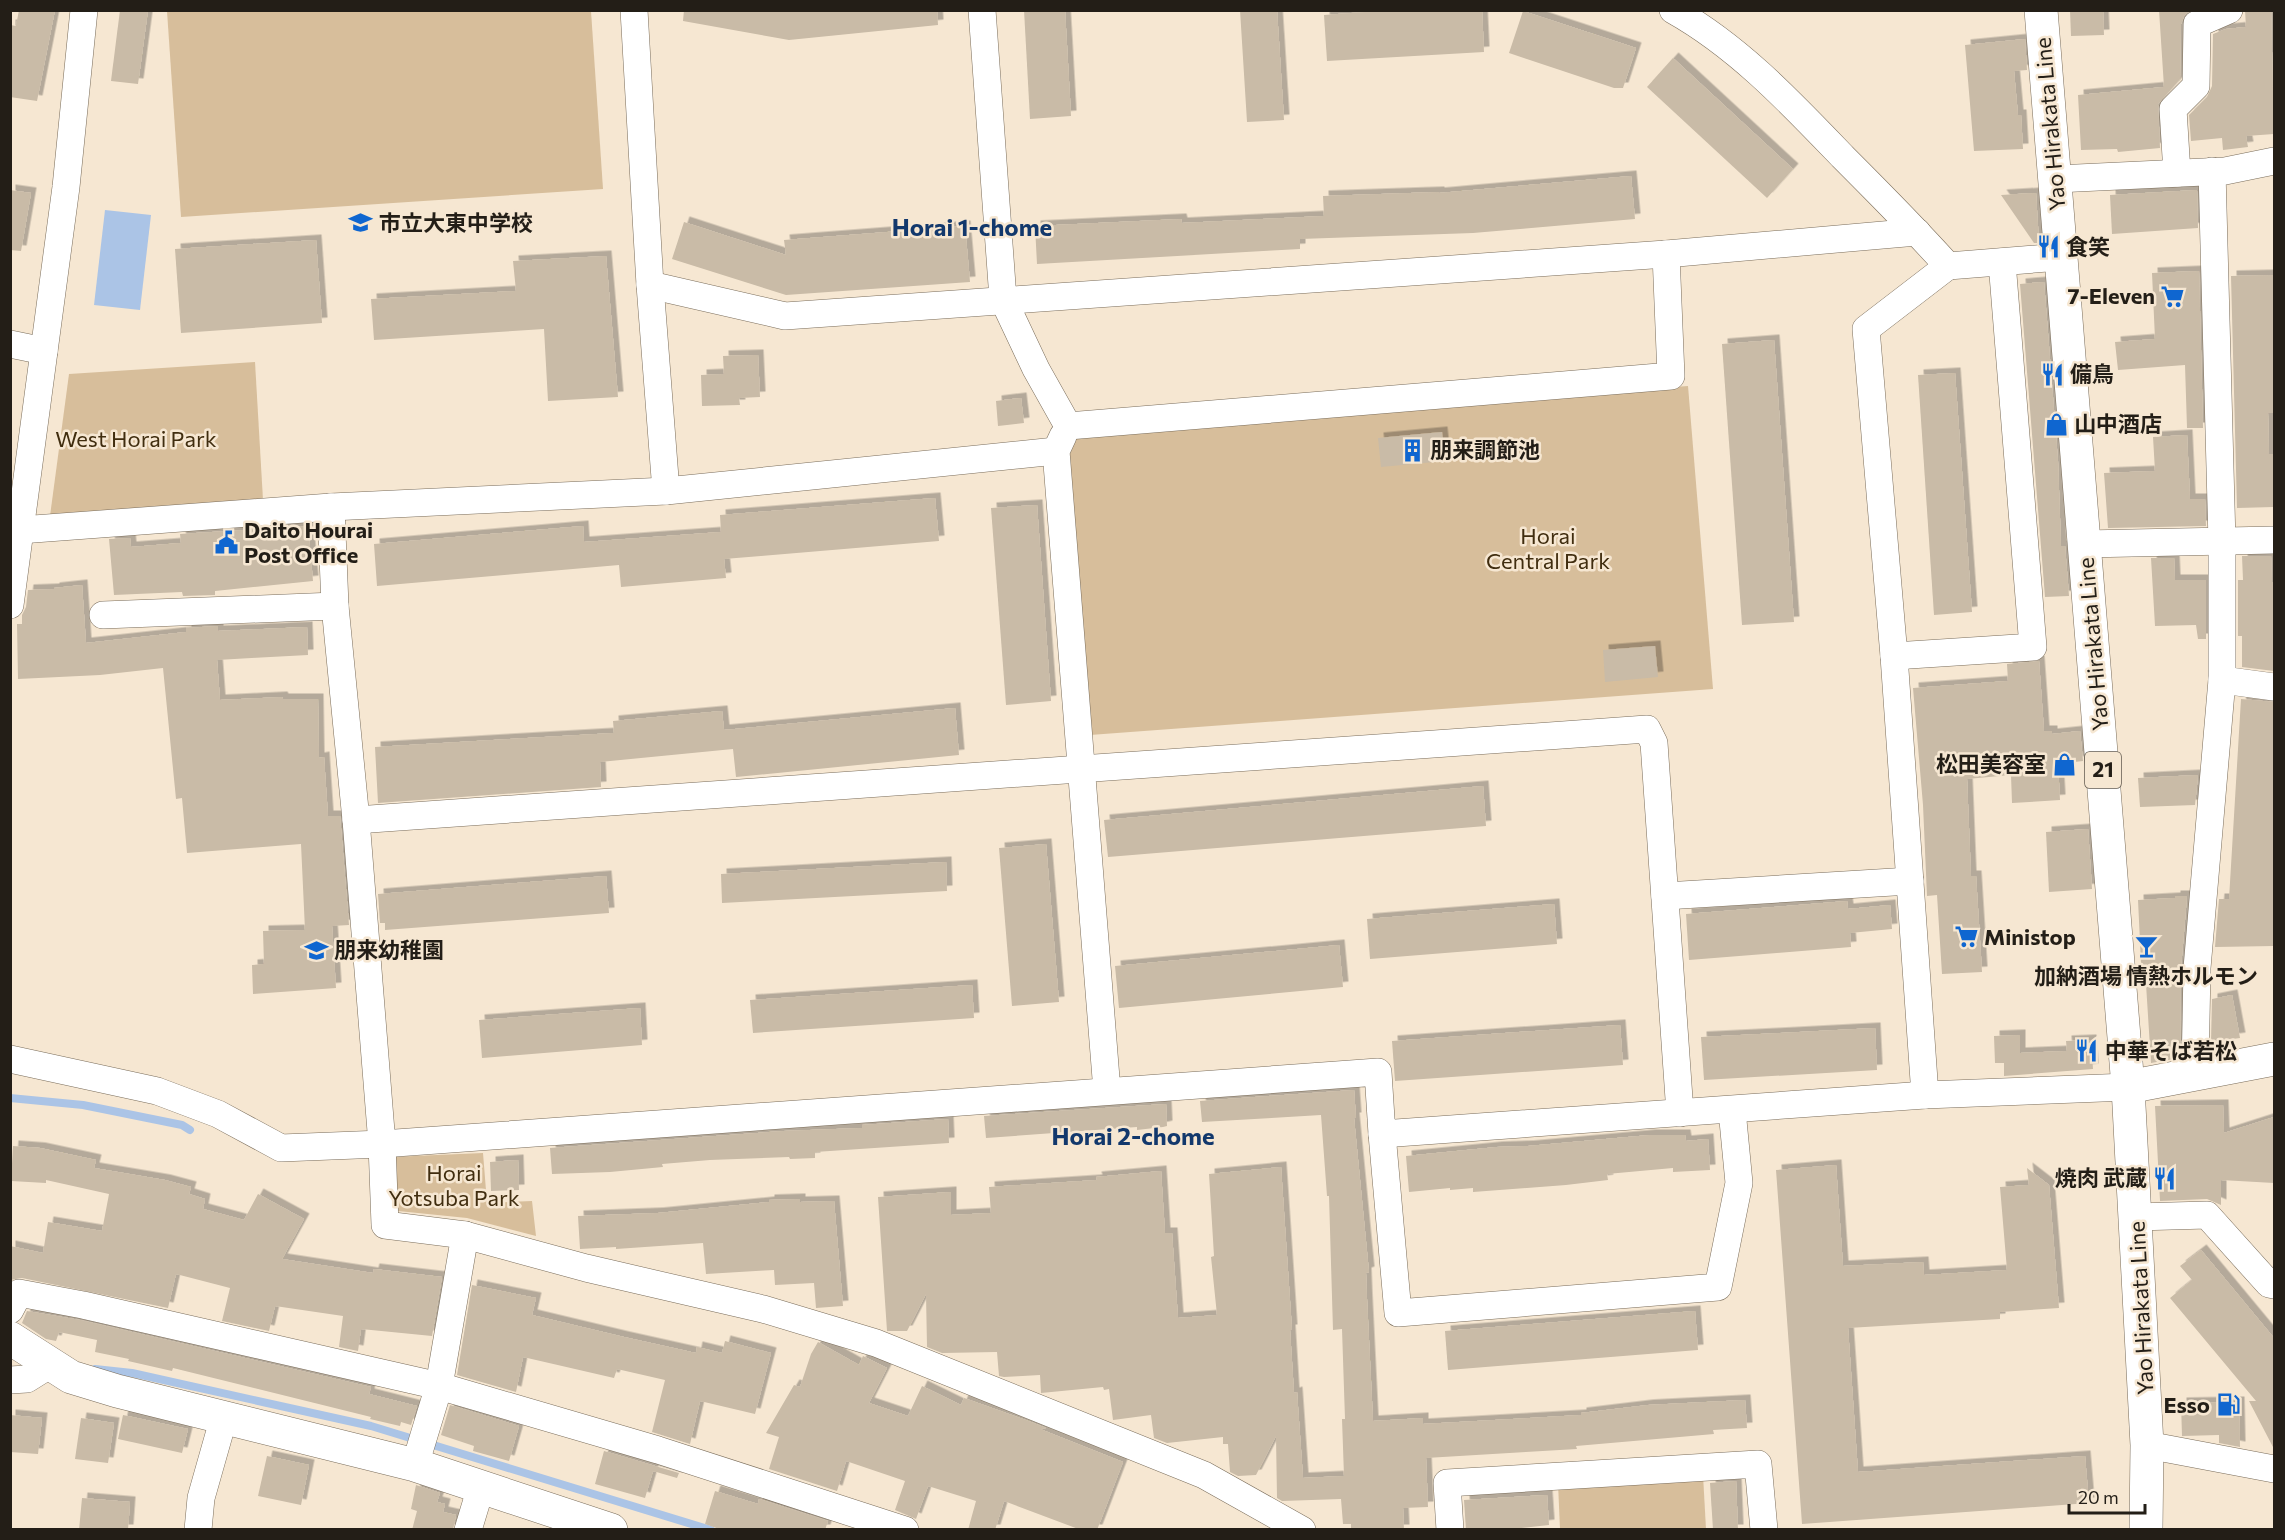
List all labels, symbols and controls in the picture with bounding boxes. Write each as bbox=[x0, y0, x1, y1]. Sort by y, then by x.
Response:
street label: Yao Hirakata Line bbox=[2028, 36, 2071, 212]
place label: 市立大東中学校 bbox=[379, 209, 533, 236]
school or university icon: 市立大東中学校 bbox=[348, 210, 374, 236]
district label: Horai 1-chome bbox=[892, 212, 1052, 241]
place label: 食笑 bbox=[2066, 233, 2110, 260]
restaurant icon: 食笑 bbox=[2035, 234, 2061, 260]
place label: 7-Eleven bbox=[2067, 282, 2155, 309]
supermarket icon: 7-Eleven bbox=[2160, 283, 2186, 309]
place label: 備鳥 bbox=[2070, 360, 2114, 387]
restaurant icon: 備鳥 bbox=[2039, 361, 2065, 387]
place label: 山中酒店 bbox=[2074, 410, 2162, 437]
shop icon: 山中酒店 bbox=[2043, 411, 2069, 437]
park label: West Horai Park bbox=[55, 425, 217, 452]
place label: 朋来調節池 bbox=[1430, 436, 1540, 463]
building icon: 朋来調節池 bbox=[1399, 437, 1425, 463]
place label: Daito Hourai Post Office bbox=[244, 516, 373, 568]
park label: Horai Central Park bbox=[1486, 522, 1610, 574]
public building icon: Daito Hourai Post Office bbox=[213, 530, 239, 556]
street label: Yao Hirakata Line bbox=[2071, 556, 2114, 732]
place label: 松田美容室 bbox=[1936, 750, 2046, 777]
shop icon: 松田美容室 bbox=[2051, 751, 2077, 777]
road number: 21 bbox=[2085, 752, 2121, 788]
place label: Ministop bbox=[1984, 923, 2076, 950]
supermarket icon: Ministop bbox=[1953, 924, 1979, 950]
bar icon: 加納酒場 情熱ホルモン bbox=[2133, 934, 2159, 960]
place label: 朋来幼稚園 bbox=[334, 936, 444, 963]
school or university icon: 朋来幼稚園 bbox=[303, 937, 329, 963]
place label: 加納酒場 情熱ホルモン bbox=[2034, 962, 2258, 989]
place label: 中華そば若松 bbox=[2105, 1037, 2237, 1064]
restaurant icon: 中華そば若松 bbox=[2074, 1038, 2100, 1064]
district label: Horai 2-chome bbox=[1051, 1121, 1215, 1150]
park label: Horai Yotsuba Park bbox=[388, 1159, 520, 1211]
place label: 焼肉 武蔵 bbox=[2055, 1164, 2147, 1191]
restaurant icon: 焼肉 武蔵 bbox=[2152, 1165, 2178, 1191]
street label: Yao Hirakata Line bbox=[2122, 1221, 2159, 1396]
place label: Esso bbox=[2163, 1391, 2210, 1418]
fuel station icon: Esso bbox=[2215, 1392, 2241, 1418]
scale bar bbox=[2069, 1477, 2146, 1515]
text: 20 m bbox=[2078, 1486, 2119, 1508]

